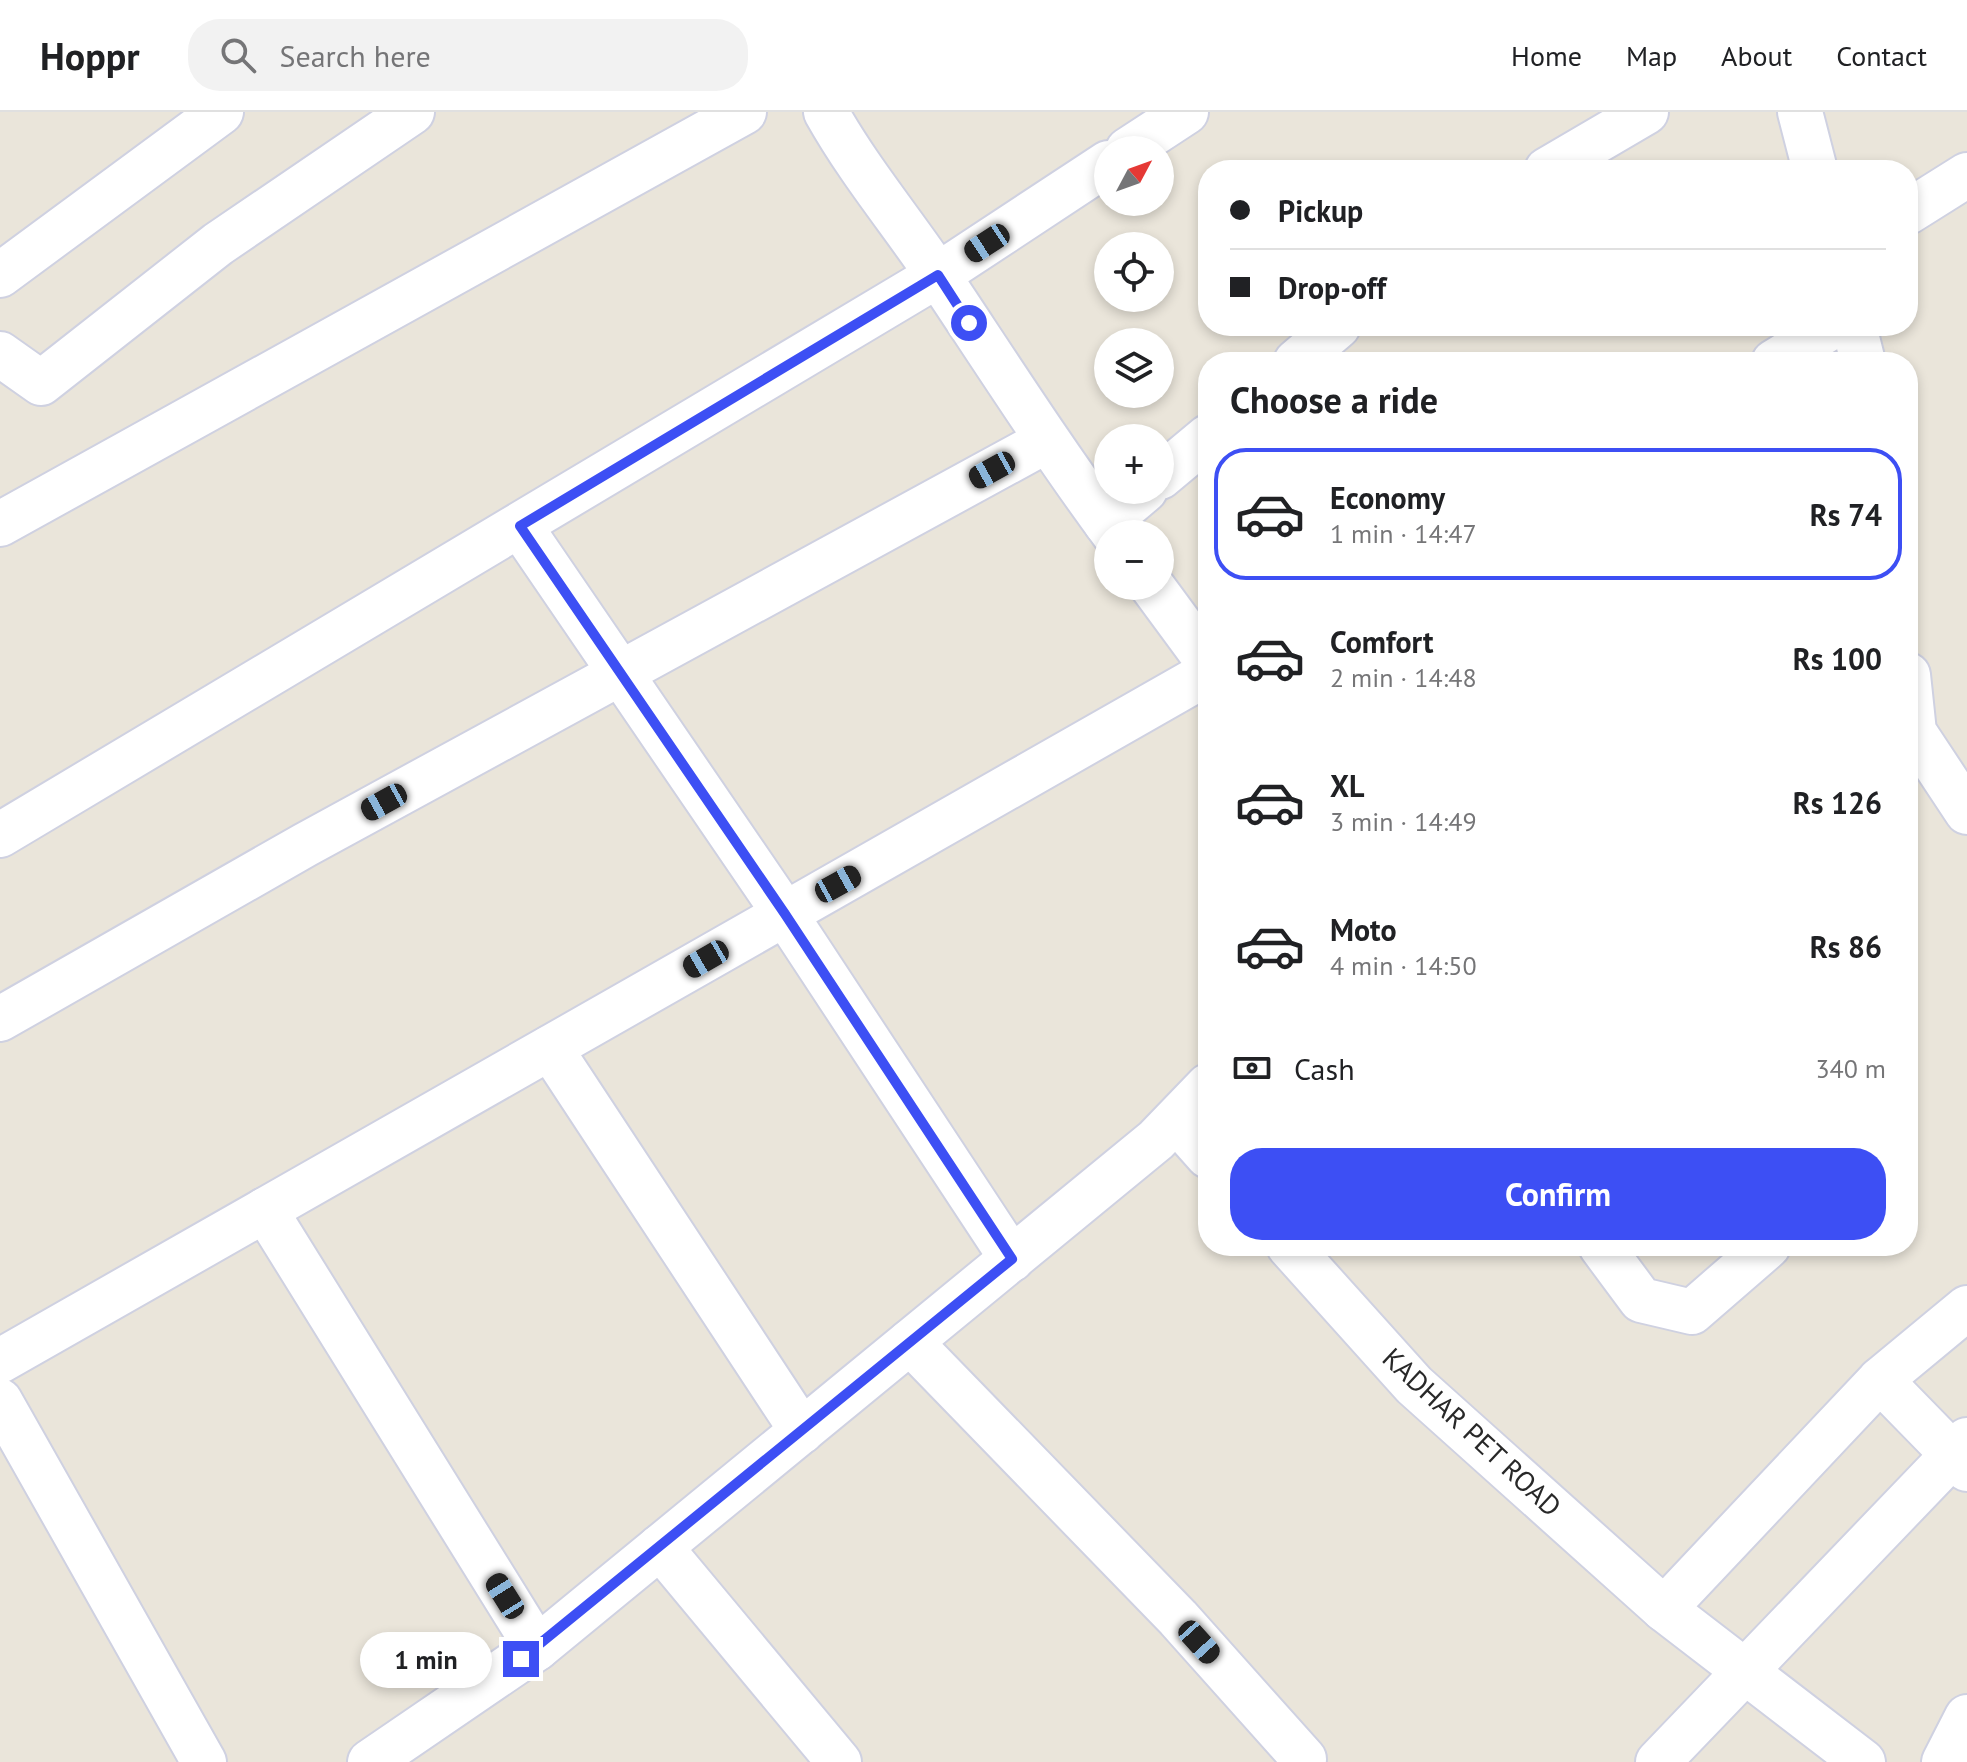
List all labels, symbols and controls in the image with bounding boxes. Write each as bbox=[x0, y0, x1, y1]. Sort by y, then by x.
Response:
search box bbox=[188, 19, 748, 91]
text: Hoppr bbox=[40, 31, 140, 80]
icon: search bbox=[216, 33, 260, 77]
text: Search here bbox=[280, 36, 431, 75]
text: Home bbox=[1511, 37, 1582, 74]
text: Map bbox=[1626, 37, 1677, 74]
text: About bbox=[1721, 37, 1792, 74]
text: Contact bbox=[1836, 37, 1927, 74]
north arrow bbox=[1094, 136, 1174, 216]
map controls bbox=[1094, 136, 1174, 600]
text: Pickup bbox=[1278, 191, 1363, 230]
car bbox=[960, 220, 1014, 266]
button: locate bbox=[1094, 232, 1174, 312]
text: Drop-off bbox=[1278, 268, 1386, 307]
route start bbox=[951, 305, 987, 341]
button: layers bbox=[1094, 328, 1174, 408]
text: Choose a ride bbox=[1230, 376, 1438, 423]
button: + bbox=[1094, 424, 1174, 504]
car bbox=[965, 448, 1019, 492]
icon: car bbox=[1234, 478, 1306, 550]
text: Economy bbox=[1330, 478, 1445, 517]
text: Rs 74 bbox=[1810, 495, 1882, 534]
text: 1 min · 14:47 bbox=[1330, 517, 1477, 550]
button: − bbox=[1094, 520, 1174, 600]
icon: car bbox=[1234, 622, 1306, 694]
text: Comfort bbox=[1330, 622, 1433, 661]
text: Rs 100 bbox=[1793, 639, 1882, 678]
text: 2 min · 14:48 bbox=[1330, 661, 1477, 694]
icon: car bbox=[1234, 766, 1306, 838]
text: XL bbox=[1330, 766, 1364, 805]
car bbox=[357, 780, 411, 824]
text: Rs 126 bbox=[1793, 783, 1882, 822]
text: 3 min · 14:49 bbox=[1330, 805, 1477, 838]
car bbox=[811, 862, 865, 906]
icon: car bbox=[1234, 910, 1306, 982]
text: Moto bbox=[1330, 910, 1397, 949]
text: Rs 86 bbox=[1810, 927, 1882, 966]
car bbox=[679, 937, 733, 981]
text: 4 min · 14:50 bbox=[1330, 949, 1477, 982]
icon: cash bbox=[1230, 1046, 1274, 1090]
text: Cash bbox=[1294, 1049, 1355, 1088]
text: 340 m bbox=[1815, 1052, 1886, 1085]
button: Confirm bbox=[1230, 1148, 1886, 1240]
street label: KADHAR PET ROAD bbox=[1375, 1339, 1570, 1524]
car bbox=[482, 1569, 528, 1623]
car bbox=[1174, 1616, 1224, 1668]
callout: 1 min bbox=[361, 1631, 493, 1687]
route end bbox=[503, 1641, 539, 1677]
text: 1 min bbox=[394, 1643, 458, 1676]

